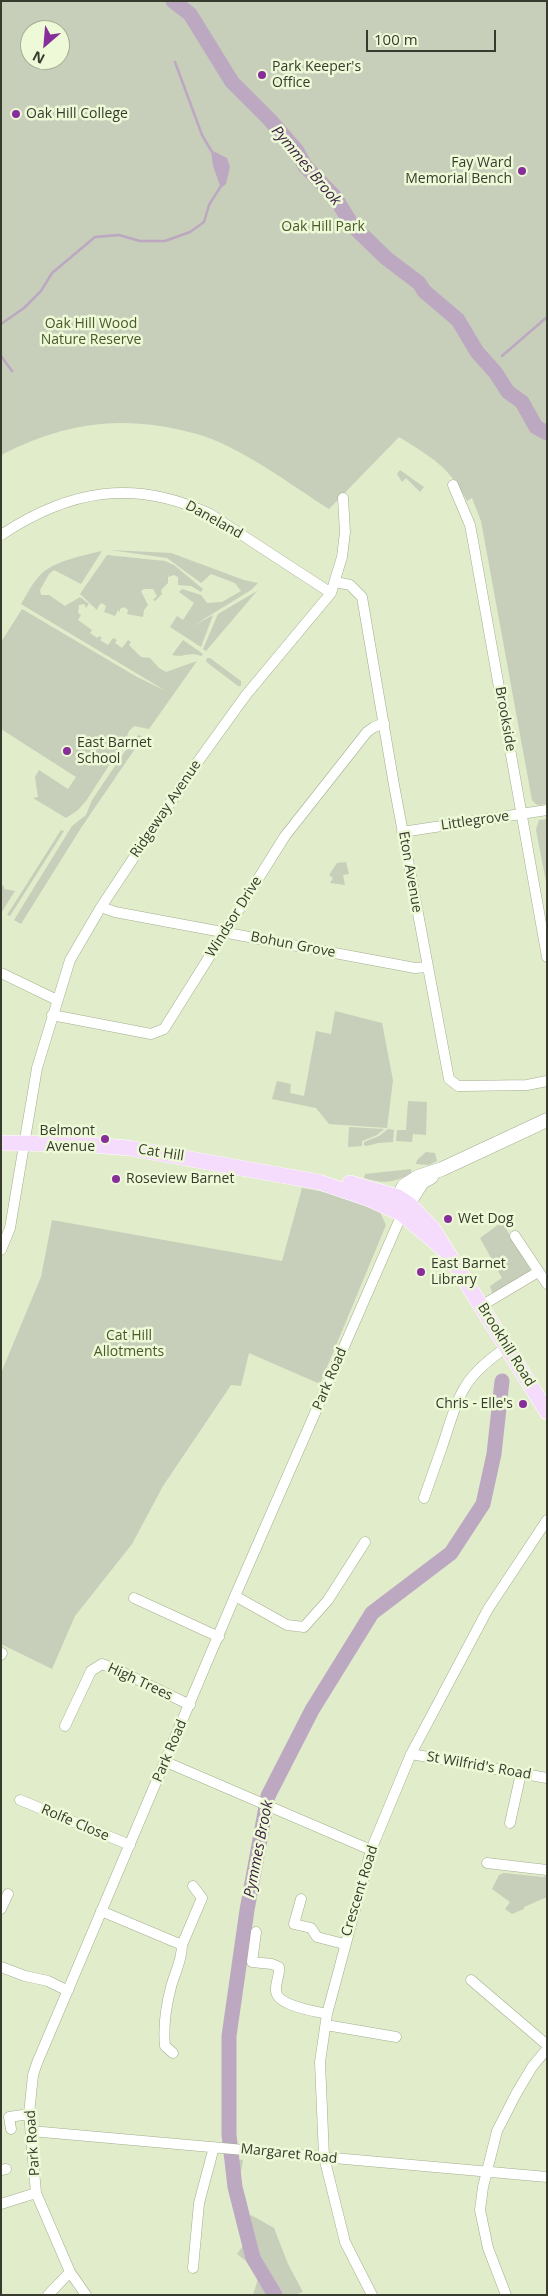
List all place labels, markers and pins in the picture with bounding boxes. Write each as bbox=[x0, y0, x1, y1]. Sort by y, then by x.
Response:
place label: Park Keeper's Office bbox=[272, 59, 361, 92]
marker: Park Keeper's Office bbox=[256, 69, 268, 81]
place label: Oak Hill College bbox=[26, 106, 128, 122]
marker: Oak Hill College bbox=[10, 108, 22, 120]
place label: Fay Ward Memorial Bench bbox=[405, 155, 512, 188]
marker: Fay Ward Memorial Bench bbox=[516, 165, 528, 177]
place label: East Barnet School bbox=[77, 735, 152, 768]
marker: East Barnet School bbox=[61, 745, 73, 757]
place label: Belmont Avenue bbox=[40, 1123, 95, 1156]
marker: Belmont Avenue bbox=[99, 1133, 111, 1145]
place label: Roseview Barnet bbox=[126, 1171, 234, 1187]
marker: Roseview Barnet bbox=[110, 1173, 122, 1185]
place label: Wet Dog bbox=[458, 1211, 514, 1227]
marker: Wet Dog bbox=[442, 1213, 454, 1225]
place label: East Barnet Library bbox=[431, 1256, 506, 1288]
marker: East Barnet Library bbox=[415, 1266, 427, 1278]
place label: Chris - Elle's bbox=[435, 1396, 513, 1412]
marker: Chris - Elle's bbox=[517, 1398, 529, 1410]

